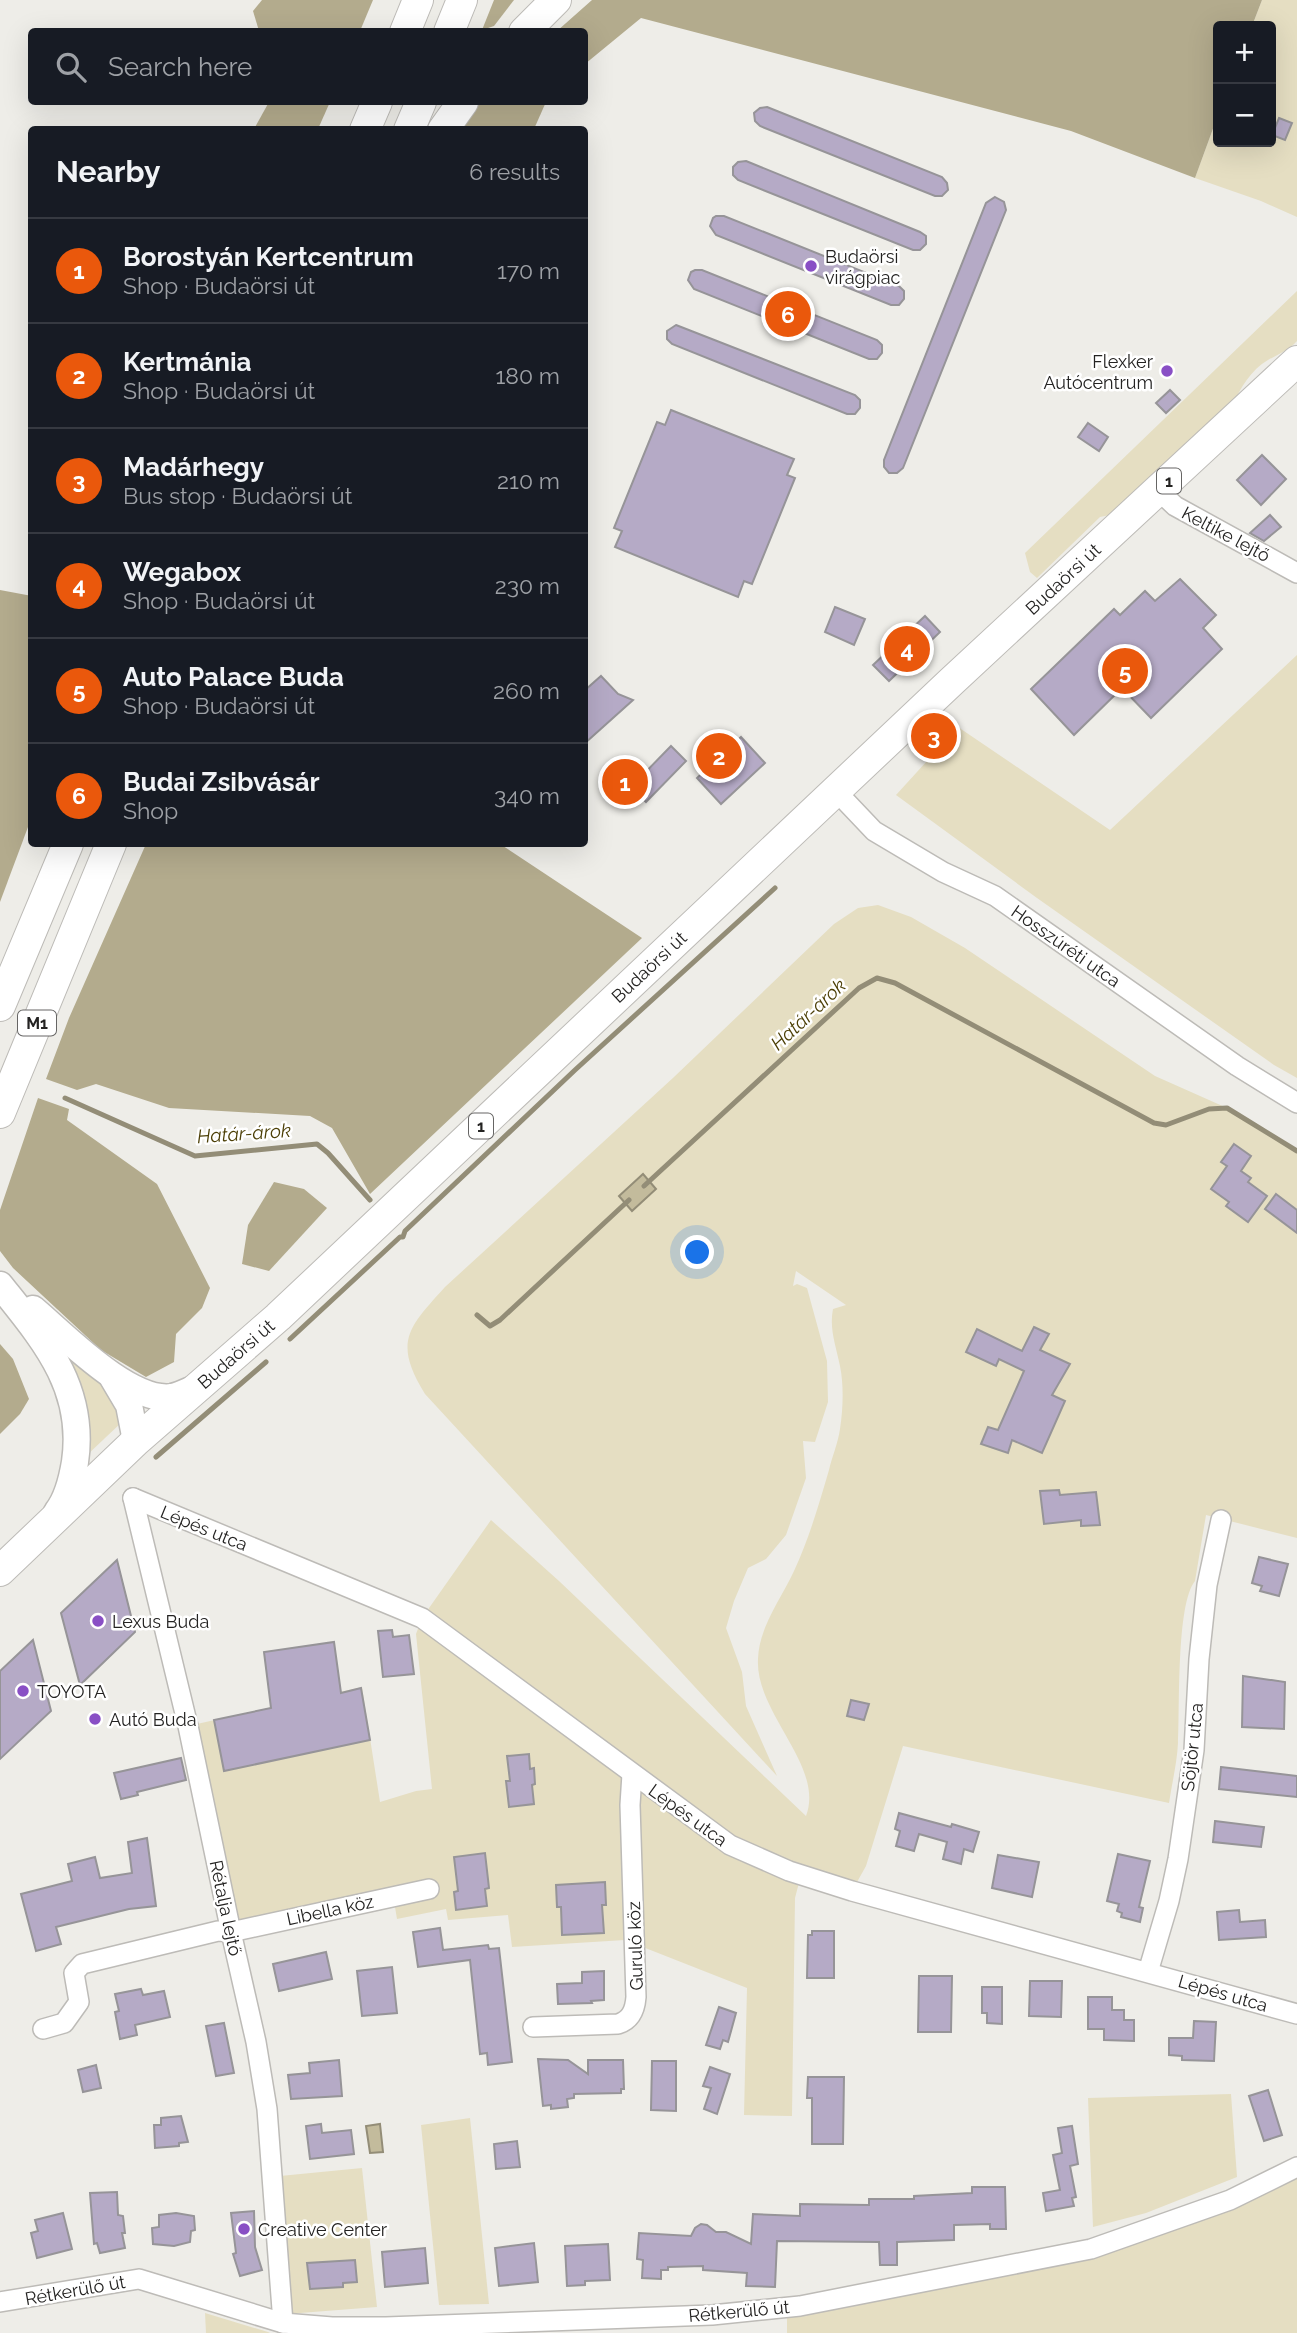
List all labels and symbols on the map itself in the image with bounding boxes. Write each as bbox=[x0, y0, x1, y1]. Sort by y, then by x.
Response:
place label: Budaörsi virágpiac bbox=[825, 246, 901, 288]
marker: Budaörsi virágpiac bbox=[803, 258, 819, 274]
pin: 6 bbox=[765, 288, 811, 340]
place label: Flexker Autócentrum bbox=[1043, 351, 1154, 393]
marker: Flexker Autócentrum bbox=[1159, 363, 1175, 379]
road number: 1 bbox=[1157, 468, 1181, 494]
street label: Keltike lejtő bbox=[1178, 502, 1274, 566]
street label: Budaörsi út bbox=[1021, 539, 1105, 619]
pin: 4 bbox=[884, 623, 930, 675]
pin: 5 bbox=[1102, 645, 1148, 697]
pin: 3 bbox=[911, 710, 957, 762]
pin: 2 bbox=[696, 730, 742, 782]
pin: 1 bbox=[602, 756, 648, 808]
street label: Hosszúréti utca bbox=[1008, 901, 1124, 991]
street label: Budaörsi út bbox=[607, 927, 691, 1007]
water label: Határ-árok bbox=[766, 974, 850, 1054]
road number: M1 bbox=[18, 1010, 56, 1036]
road number: 1 bbox=[469, 1114, 493, 1138]
water label: Határ-árok bbox=[196, 1119, 292, 1147]
your location bbox=[680, 1235, 714, 1269]
street label: Budaörsi út bbox=[193, 1315, 279, 1393]
street label: Lépés utca bbox=[157, 1501, 251, 1555]
place label: Lexus Buda bbox=[112, 1611, 209, 1632]
marker: Lexus Buda bbox=[90, 1613, 106, 1629]
place label: TOYOTA bbox=[37, 1681, 106, 1702]
marker: TOYOTA bbox=[15, 1683, 31, 1699]
street label: Söjtör utca bbox=[1177, 1702, 1207, 1792]
place label: Autó Buda bbox=[109, 1709, 197, 1730]
marker: Autó Buda bbox=[87, 1711, 103, 1727]
street label: Lépés utca bbox=[645, 1779, 731, 1851]
street label: Rétalja lejtő bbox=[206, 1858, 246, 1958]
street label: Libella köz bbox=[284, 1890, 376, 1929]
street label: Guruló köz bbox=[623, 1901, 647, 1991]
street label: Lépés utca bbox=[1176, 1970, 1270, 2016]
place label: Creative Center bbox=[258, 2219, 388, 2240]
marker: Creative Center bbox=[236, 2221, 252, 2237]
street label: Rétkerülő út bbox=[23, 2271, 127, 2309]
street label: Rétkerülő út bbox=[688, 2296, 790, 2326]

